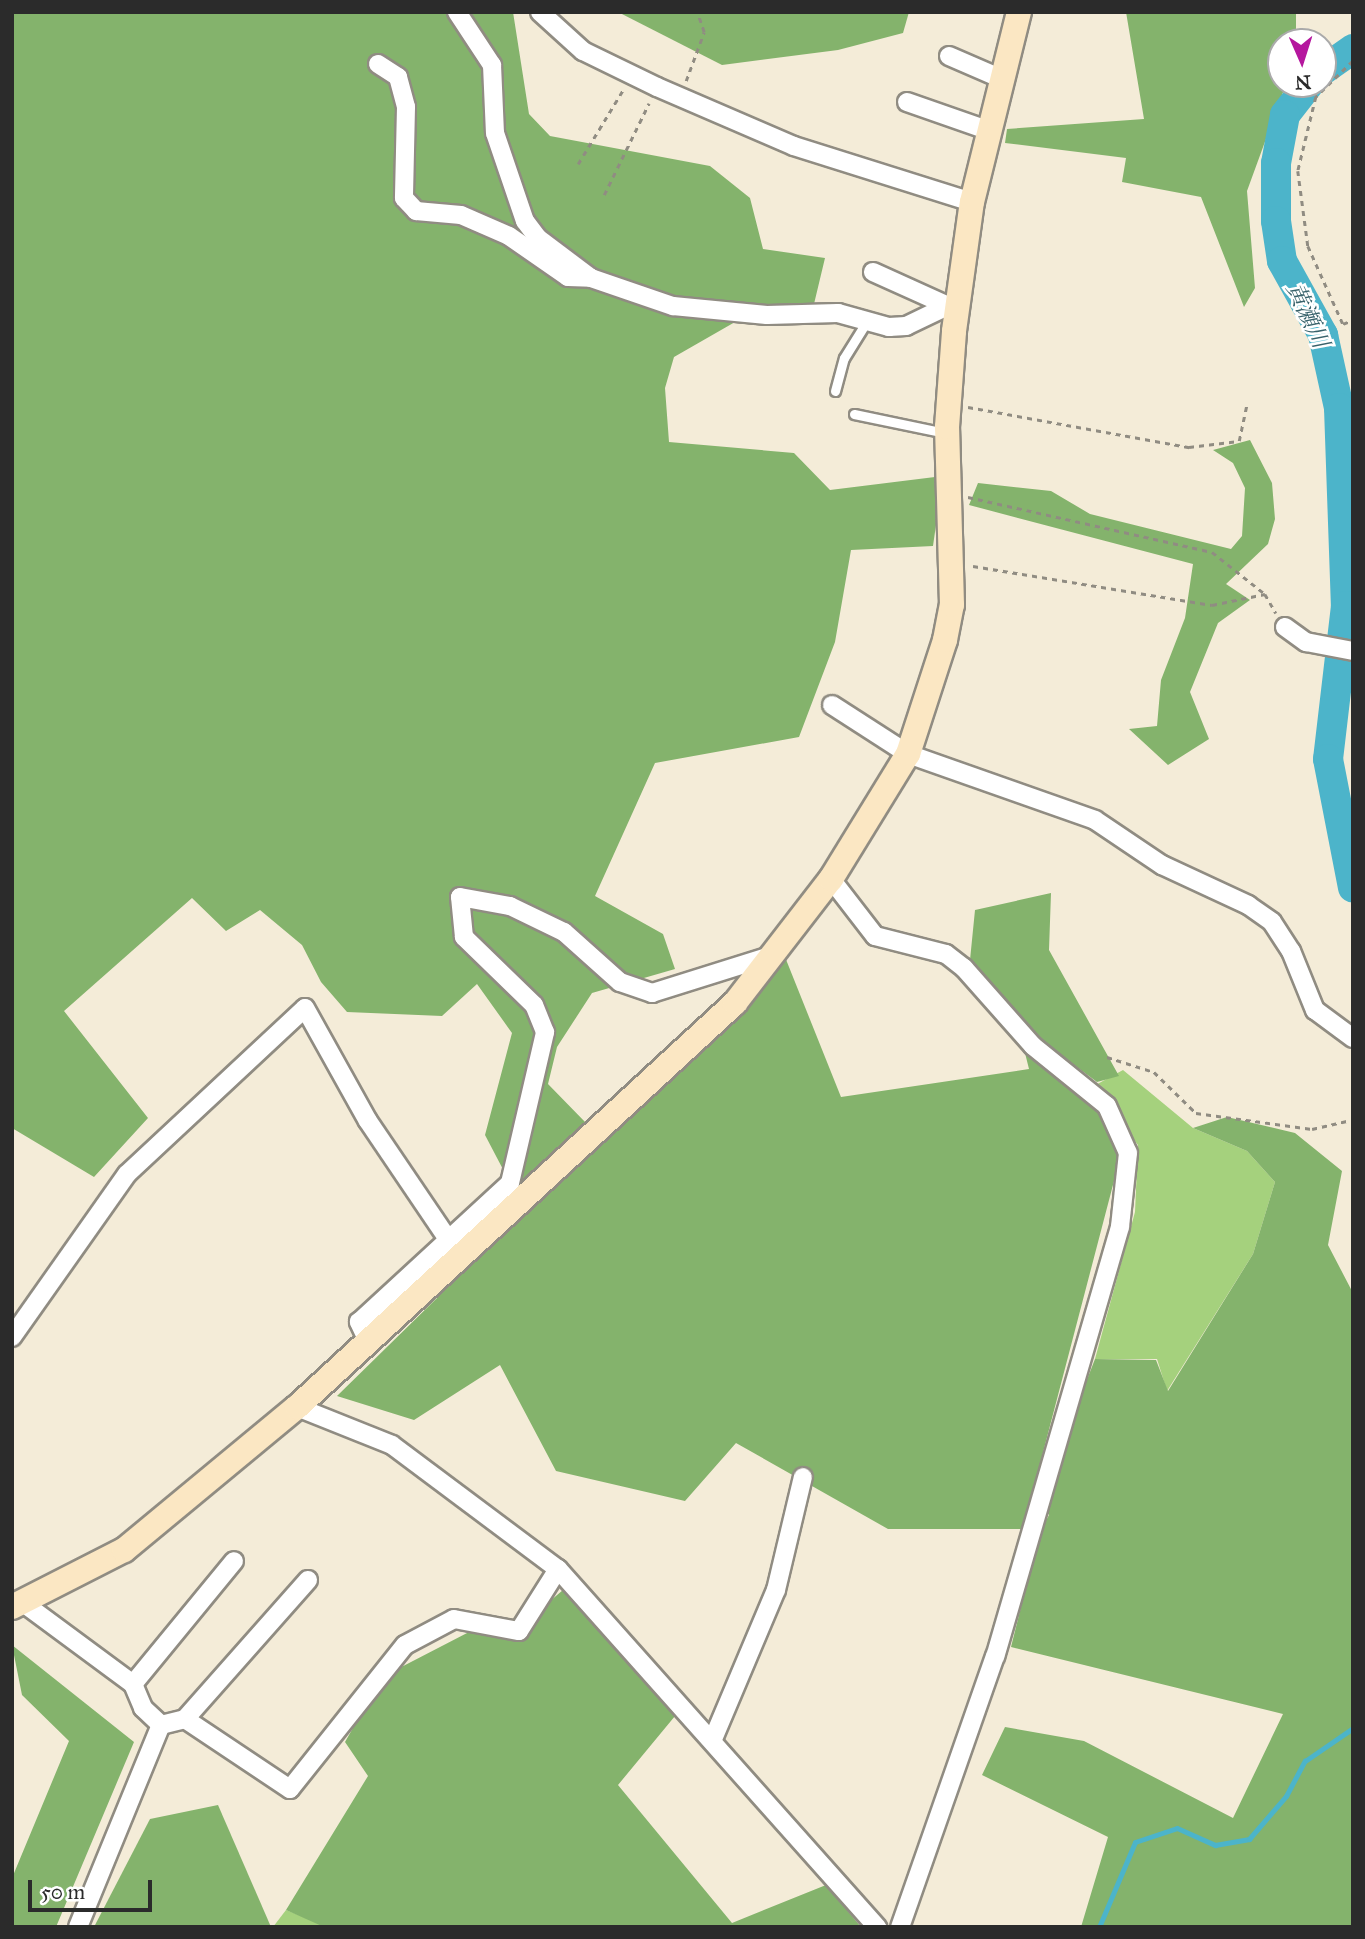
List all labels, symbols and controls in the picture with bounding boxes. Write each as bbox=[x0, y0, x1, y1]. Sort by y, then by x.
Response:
north arrow bbox=[1267, 28, 1337, 98]
text: N bbox=[1294, 71, 1312, 94]
water label: 黄瀬川 bbox=[1281, 278, 1335, 352]
scale bar bbox=[32, 1866, 156, 1910]
text: 50 m bbox=[41, 1879, 85, 1905]

